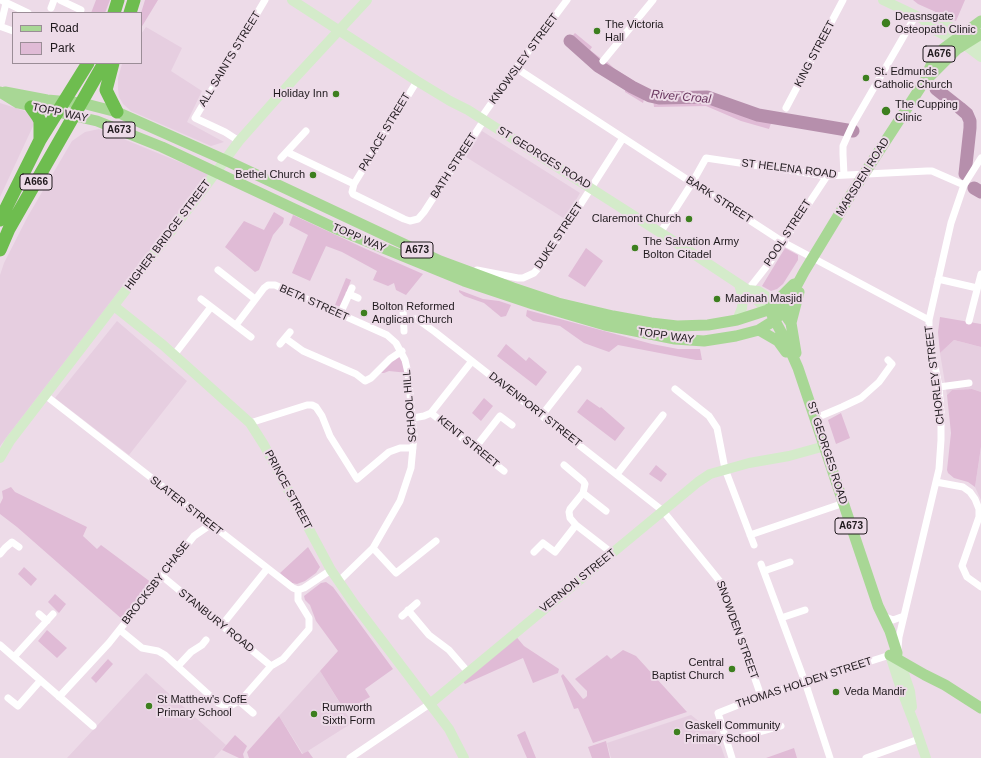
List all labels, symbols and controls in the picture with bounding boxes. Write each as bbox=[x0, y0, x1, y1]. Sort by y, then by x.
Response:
street label: ALL SAINTS STREET bbox=[196, 9, 264, 109]
place label: Deasnsgate Osteopath Clinic bbox=[895, 10, 976, 36]
street label: KNOWSLEY STREET bbox=[487, 11, 561, 107]
legend bbox=[12, 12, 142, 64]
marker: Deasnsgate Osteopath Clinic bbox=[880, 17, 892, 29]
place label: The Victoria Hall bbox=[605, 18, 663, 44]
street label: KING STREET bbox=[792, 19, 838, 89]
text: Road bbox=[50, 21, 79, 35]
marker: The Victoria Hall bbox=[592, 26, 602, 36]
text: Park bbox=[50, 41, 75, 55]
road number: A676 bbox=[923, 46, 955, 62]
place label: St. Edmunds Catholic Church bbox=[874, 65, 952, 91]
marker: St. Edmunds Catholic Church bbox=[861, 73, 871, 83]
place label: Holiday Inn bbox=[273, 87, 328, 101]
water label: River Croal bbox=[650, 87, 712, 107]
marker: Holiday Inn bbox=[331, 89, 341, 99]
street label: PALACE STREET bbox=[356, 90, 414, 174]
place label: The Cupping Clinic bbox=[895, 98, 958, 124]
street label: TOPP WAY bbox=[31, 101, 89, 125]
marker: The Cupping Clinic bbox=[880, 105, 892, 117]
road number: A673 bbox=[103, 122, 135, 138]
street label: ST GEORGES ROAD bbox=[495, 124, 593, 192]
street label: BATH STREET bbox=[428, 131, 480, 201]
street label: MARSDEN ROAD bbox=[834, 135, 892, 219]
street label: ST HELENA ROAD bbox=[741, 157, 837, 181]
place label: Bethel Church bbox=[235, 168, 305, 182]
marker: Bethel Church bbox=[308, 170, 318, 180]
road number: A666 bbox=[20, 174, 52, 190]
street label: BARK STREET bbox=[683, 174, 755, 226]
street label: HIGHER BRIDGE STREET bbox=[122, 177, 214, 293]
street label: POOL STREET bbox=[761, 197, 815, 269]
street label: DUKE STREET bbox=[532, 200, 586, 272]
place label: Claremont Church bbox=[592, 212, 681, 226]
marker: Claremont Church bbox=[684, 214, 694, 224]
street label: TOPP WAY bbox=[330, 221, 388, 255]
place label: The Salvation Army Bolton Citadel bbox=[643, 235, 739, 261]
road number: A673 bbox=[401, 242, 433, 258]
marker: The Salvation Army Bolton Citadel bbox=[630, 243, 640, 253]
street label: BETA STREET bbox=[277, 282, 351, 324]
place label: Madinah Masjid bbox=[725, 292, 802, 306]
marker: Madinah Masjid bbox=[712, 294, 722, 304]
place label: Bolton Reformed Anglican Church bbox=[372, 300, 455, 326]
marker: Bolton Reformed Anglican Church bbox=[359, 308, 369, 318]
street label: CHORLEY STREET bbox=[922, 325, 948, 425]
street label: TOPP WAY bbox=[637, 326, 695, 346]
street label: SCHOOL HILL bbox=[400, 369, 420, 443]
street label: DAVENPORT STREET bbox=[486, 370, 584, 450]
street label: ST GEORGES ROAD bbox=[804, 400, 850, 506]
street label: KENT STREET bbox=[434, 413, 502, 471]
street label: PRINCE STREET bbox=[262, 448, 314, 532]
street label: SLATER STREET bbox=[147, 474, 225, 538]
road number: A673 bbox=[835, 518, 867, 534]
street label: BROCKSBY CHASE bbox=[119, 539, 193, 627]
street label: VERNON STREET bbox=[538, 546, 618, 616]
street label: SNOWDEN STREET bbox=[713, 579, 761, 681]
street label: STANBURY ROAD bbox=[175, 586, 257, 656]
street label: THOMAS HOLDEN STREET bbox=[734, 655, 874, 711]
place label: Central Baptist Church bbox=[652, 656, 724, 682]
marker: Central Baptist Church bbox=[727, 664, 737, 674]
place label: Veda Mandir bbox=[844, 685, 906, 699]
marker: Veda Mandir bbox=[831, 687, 841, 697]
place label: St Matthew's CofE Primary School bbox=[157, 693, 247, 719]
marker: St Matthew's CofE Primary School bbox=[144, 701, 154, 711]
place label: Rumworth Sixth Form bbox=[322, 701, 375, 727]
marker: Rumworth Sixth Form bbox=[309, 709, 319, 719]
place label: Gaskell Community Primary School bbox=[685, 719, 780, 745]
marker: Gaskell Community Primary School bbox=[672, 727, 682, 737]

